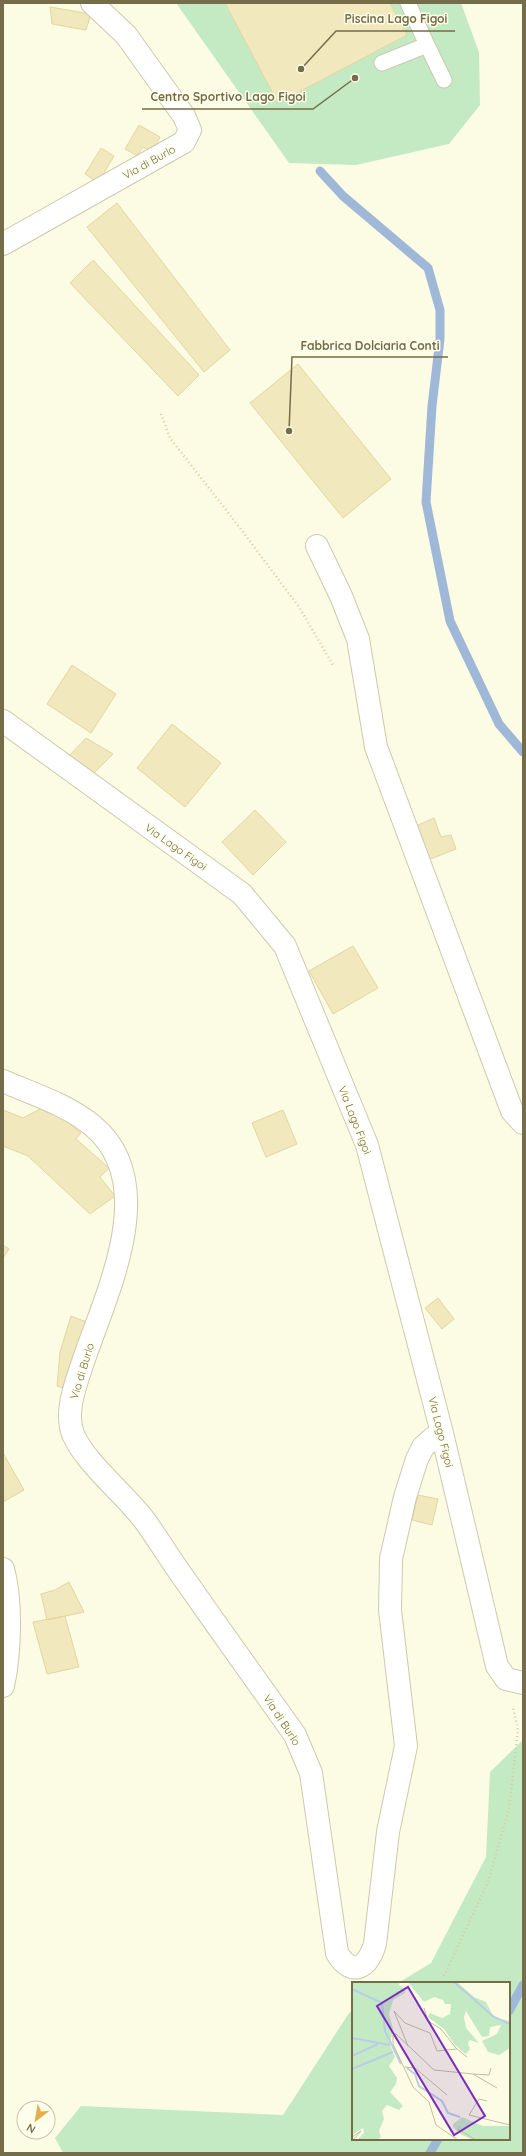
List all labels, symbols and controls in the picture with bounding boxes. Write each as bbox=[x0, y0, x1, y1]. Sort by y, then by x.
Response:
callout: Piscina Lago Figoi bbox=[336, 7, 455, 31]
text: Piscina Lago Figoi bbox=[345, 11, 448, 26]
callout: Centro Sportivo Lago Figoi bbox=[142, 85, 313, 109]
text: Centro Sportivo Lago Figoi bbox=[151, 89, 306, 104]
street label: Via di Burlo bbox=[120, 142, 178, 182]
callout: Fabbrica Dolciaria Conti bbox=[292, 333, 448, 357]
text: Fabbrica Dolciaria Conti bbox=[300, 338, 440, 353]
street label: Via Lago Figoi bbox=[142, 821, 210, 873]
street label: Via Lago Figoi bbox=[335, 1084, 375, 1156]
street label: Via di Burlo bbox=[67, 1341, 97, 1401]
street label: Via Lago Figoi bbox=[425, 1395, 457, 1469]
street label: Via di Burlo bbox=[260, 1692, 304, 1748]
inset map bbox=[352, 1982, 510, 2140]
north arrow bbox=[16, 2100, 56, 2140]
text: N bbox=[24, 2120, 38, 2137]

